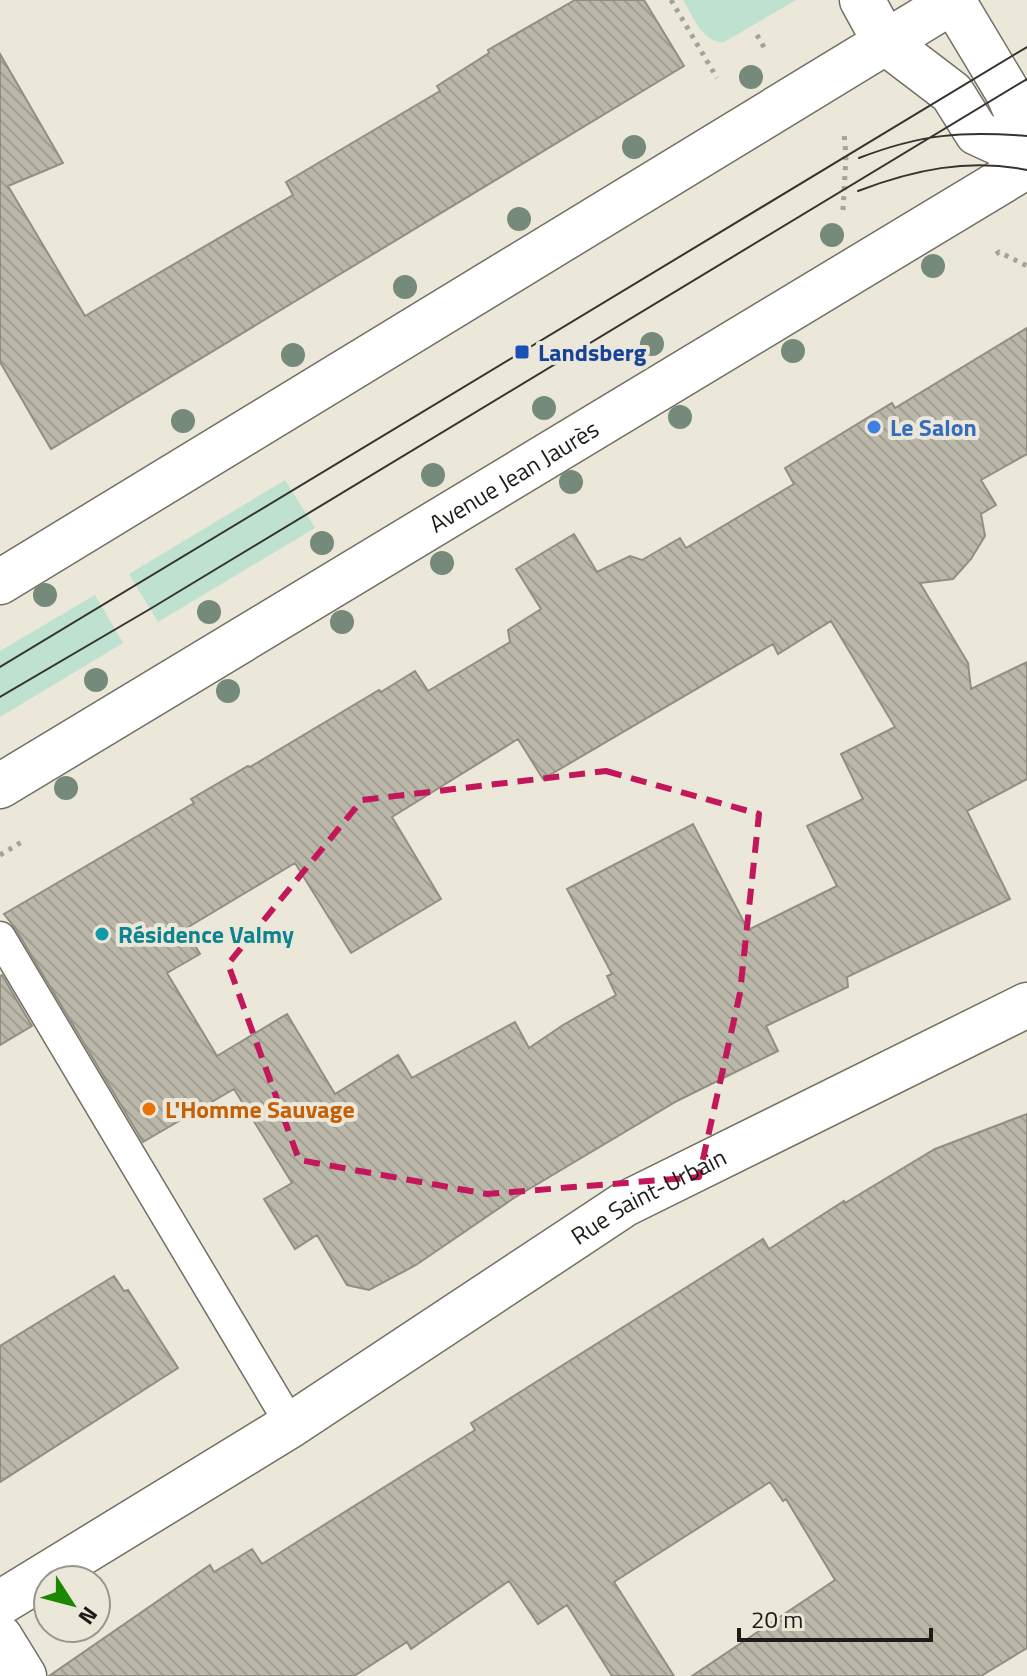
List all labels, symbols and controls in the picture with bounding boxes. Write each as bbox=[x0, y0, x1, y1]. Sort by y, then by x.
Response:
place label: Landsberg bbox=[538, 334, 647, 370]
marker: Landsberg bbox=[513, 343, 531, 361]
place label: Le Salon bbox=[890, 409, 977, 445]
street label: Avenue Jean Jaurès bbox=[422, 411, 605, 541]
marker: Le Salon bbox=[865, 418, 883, 436]
place label: Résidence Valmy bbox=[118, 916, 294, 952]
marker: Résidence Valmy bbox=[93, 925, 111, 943]
place label: L'Homme Sauvage bbox=[165, 1091, 355, 1127]
marker: L'Homme Sauvage bbox=[140, 1100, 158, 1118]
street label: Rue Saint-Urbain bbox=[563, 1139, 732, 1253]
north arrow bbox=[32, 1564, 112, 1644]
scale bar bbox=[739, 1592, 931, 1642]
text: N bbox=[70, 1600, 106, 1632]
text: 20 m bbox=[751, 1601, 803, 1637]

